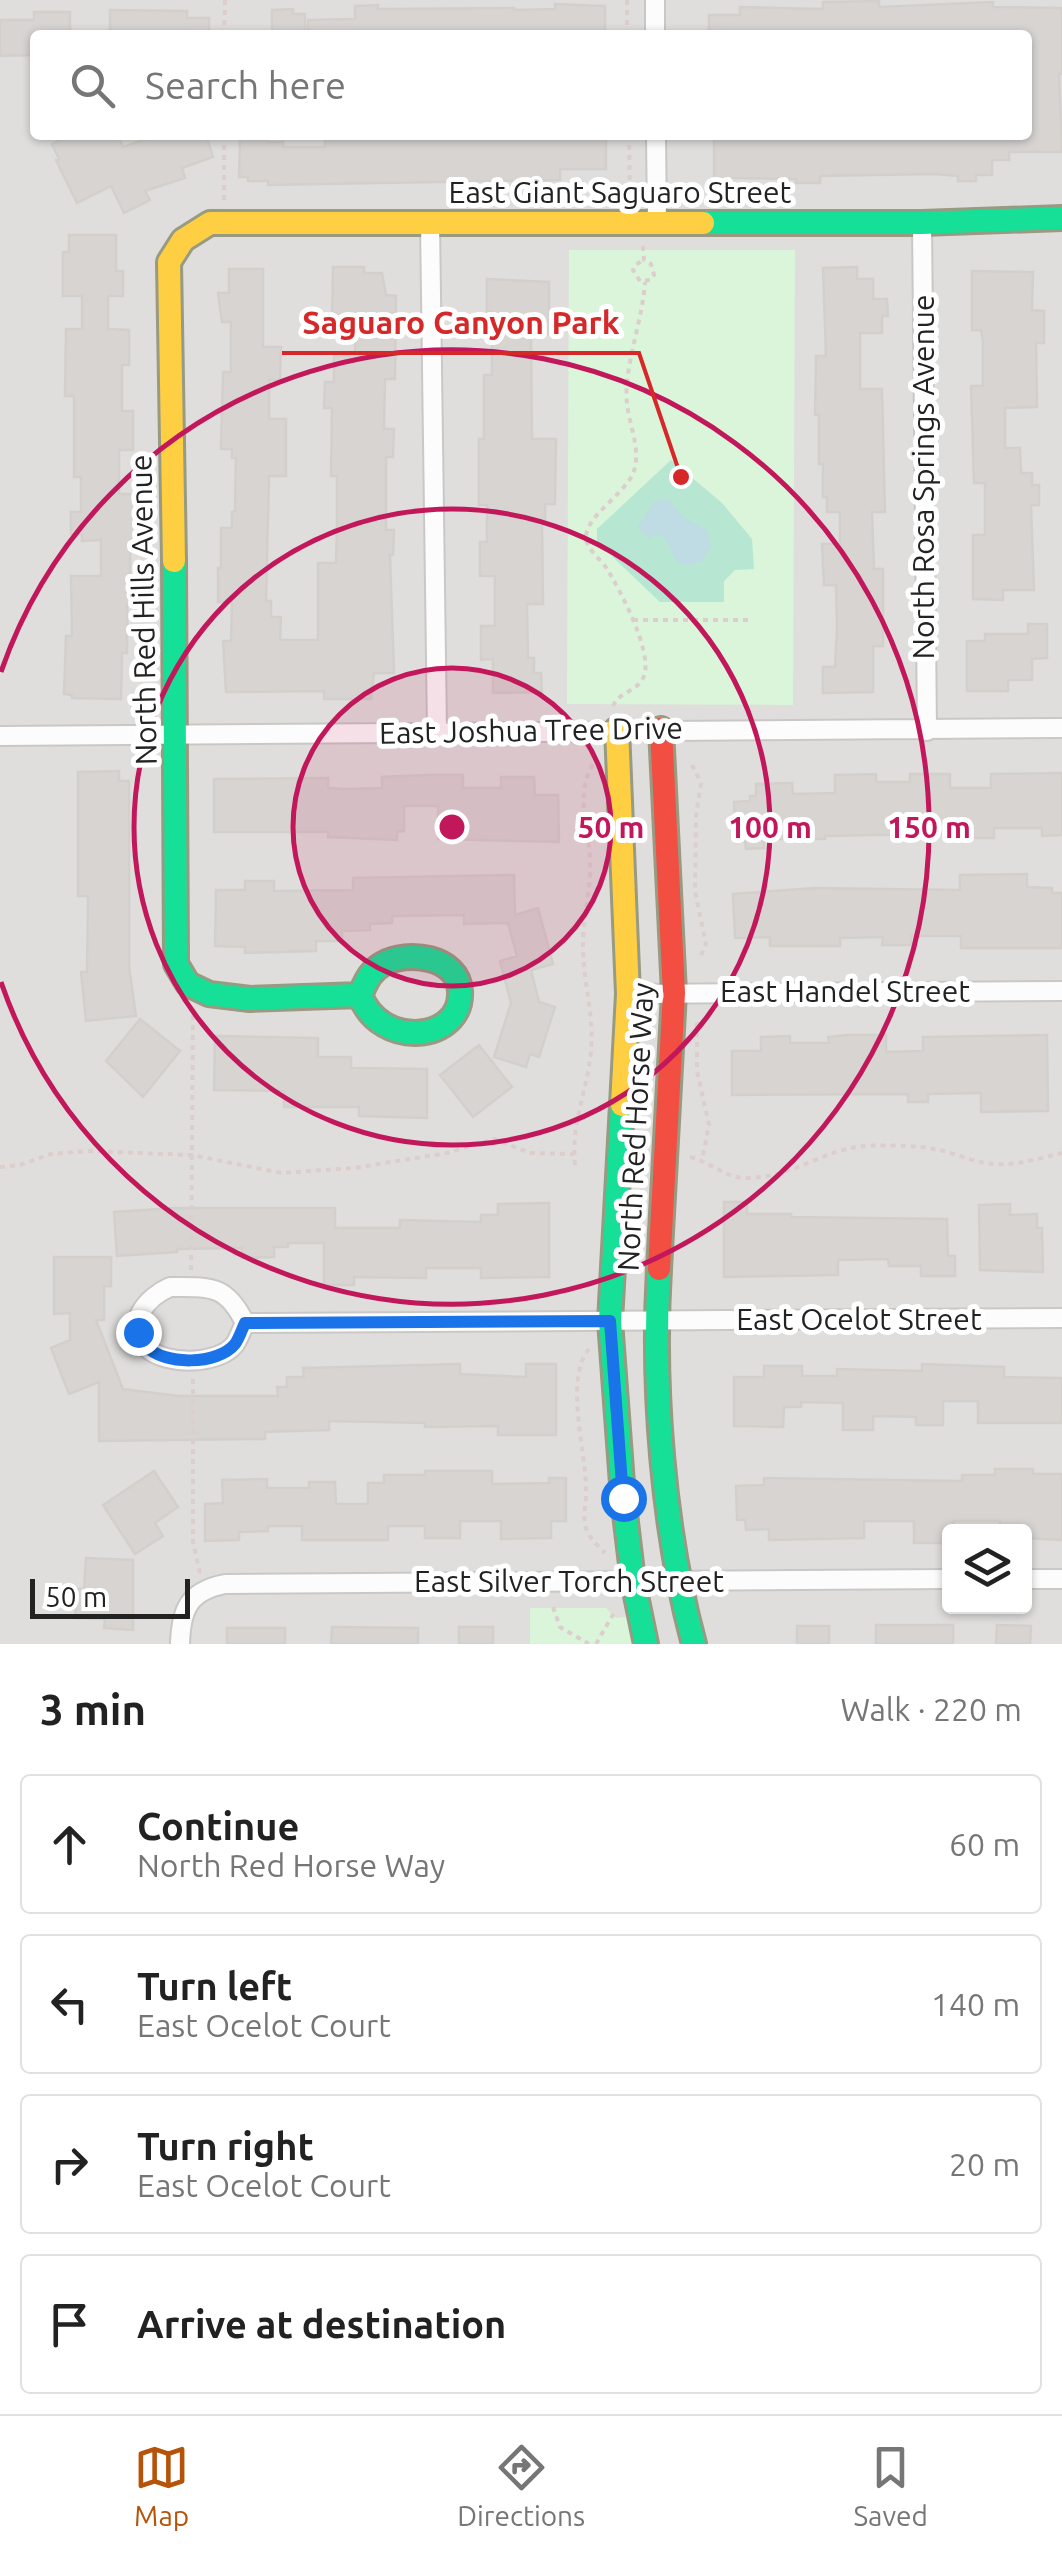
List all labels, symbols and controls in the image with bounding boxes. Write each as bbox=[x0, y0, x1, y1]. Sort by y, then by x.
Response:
search box bbox=[30, 30, 1032, 140]
icon: search bbox=[65, 58, 120, 113]
text: Search here bbox=[145, 64, 346, 106]
street label: East Giant Saguaro Street bbox=[449, 175, 792, 209]
callout: Saguaro Canyon Park bbox=[282, 291, 639, 353]
street label: North Rosa Springs Avenue bbox=[906, 295, 940, 659]
text: Saguaro Canyon Park bbox=[302, 304, 620, 340]
street label: North Red Hills Avenue bbox=[123, 454, 163, 766]
street label: East Joshua Tree Drive bbox=[379, 710, 683, 750]
centre of rings bbox=[434, 809, 470, 845]
text: 50 m bbox=[578, 810, 644, 844]
text: 100 m bbox=[728, 810, 812, 844]
text: 150 m bbox=[887, 810, 971, 844]
street label: East Handel Street bbox=[720, 974, 970, 1008]
street label: North Red Horse Way bbox=[610, 982, 660, 1272]
street label: East Ocelot Street bbox=[736, 1302, 982, 1336]
route end bbox=[116, 1310, 162, 1356]
route start bbox=[601, 1476, 647, 1522]
map controls bbox=[942, 1524, 1032, 1614]
button: layers bbox=[942, 1524, 1032, 1614]
street label: East Silver Torch Street bbox=[414, 1564, 724, 1598]
scale bar bbox=[30, 1574, 190, 1618]
text: 50 m bbox=[45, 1581, 107, 1612]
text: 3 min bbox=[40, 1686, 146, 1733]
text: Walk · 220 m bbox=[840, 1691, 1022, 1727]
text: Continue bbox=[137, 1805, 299, 1847]
icon: ahead bbox=[42, 1817, 97, 1872]
text: 60 m bbox=[949, 1826, 1020, 1862]
text: North Red Horse Way bbox=[137, 1847, 445, 1883]
text: Turn left bbox=[137, 1965, 292, 2007]
icon: left bbox=[42, 1977, 97, 2032]
text: 140 m bbox=[931, 1986, 1020, 2022]
text: East Ocelot Court bbox=[137, 2007, 391, 2043]
text: Turn right bbox=[137, 2125, 314, 2167]
icon: right bbox=[42, 2137, 97, 2192]
text: 20 m bbox=[949, 2146, 1020, 2182]
text: East Ocelot Court bbox=[137, 2167, 391, 2203]
icon: arrive bbox=[42, 2297, 97, 2352]
text: Arrive at destination bbox=[137, 2303, 506, 2345]
tab: Map bbox=[134, 2440, 189, 2531]
tab: Directions bbox=[457, 2440, 585, 2531]
tab: Saved bbox=[853, 2440, 928, 2531]

